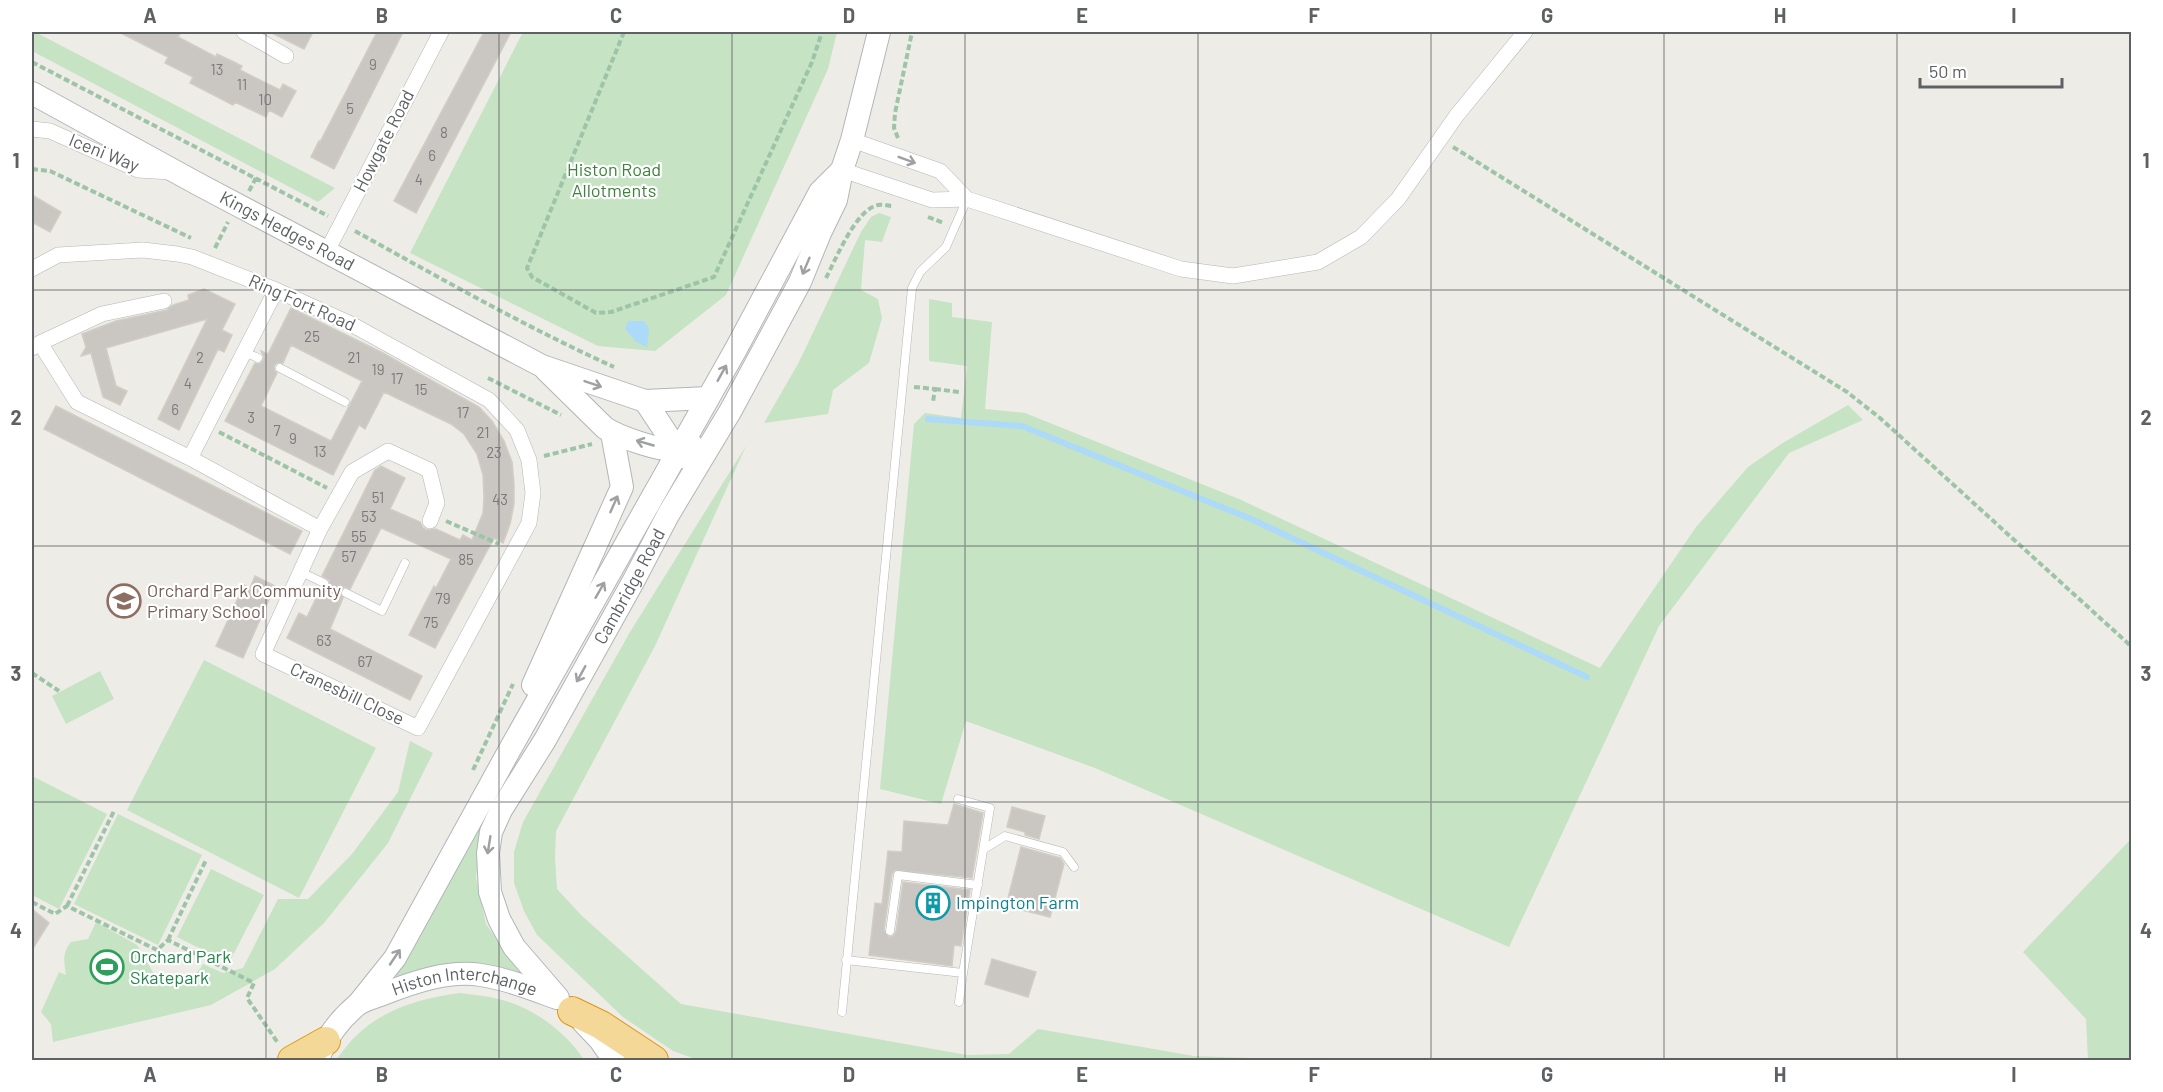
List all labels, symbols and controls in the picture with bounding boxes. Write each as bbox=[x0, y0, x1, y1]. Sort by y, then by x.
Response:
text: A bbox=[143, 3, 157, 27]
text: B bbox=[376, 3, 388, 27]
text: C bbox=[610, 3, 622, 27]
text: D bbox=[843, 3, 855, 27]
text: E bbox=[1076, 3, 1088, 27]
text: F bbox=[1308, 3, 1320, 27]
text: G bbox=[1541, 3, 1553, 27]
text: H bbox=[1774, 3, 1786, 27]
text: I bbox=[2011, 3, 2017, 27]
scale bar bbox=[1920, 51, 2062, 89]
house number: 9 bbox=[369, 55, 377, 73]
house number: 13 bbox=[211, 60, 223, 78]
text: 50 m bbox=[1929, 60, 1967, 82]
house number: 11 bbox=[237, 75, 247, 93]
street label: Howgate Road bbox=[348, 86, 418, 195]
house number: 10 bbox=[258, 90, 272, 108]
house number: 5 bbox=[346, 99, 354, 117]
house number: 8 bbox=[440, 123, 448, 141]
street label: Iceni Way bbox=[66, 128, 143, 176]
house number: 6 bbox=[428, 146, 436, 164]
text: 1 bbox=[12, 148, 20, 172]
text: 1 bbox=[2142, 148, 2150, 172]
one-way arrow bbox=[897, 155, 916, 166]
park label: Histon Road Allotments bbox=[567, 158, 661, 201]
house number: 4 bbox=[415, 170, 423, 188]
street label: Kings Hedges Road bbox=[216, 186, 359, 275]
one-way arrow bbox=[800, 256, 811, 274]
street label: Ring Fort Road bbox=[246, 269, 359, 335]
house number: 25 bbox=[304, 327, 320, 345]
house number: 2 bbox=[196, 348, 204, 366]
house number: 21 bbox=[347, 348, 361, 366]
house number: 19 bbox=[371, 360, 385, 378]
one-way arrow bbox=[716, 365, 728, 382]
house number: 17 bbox=[391, 369, 403, 387]
house number: 4 bbox=[184, 374, 192, 392]
one-way arrow bbox=[583, 379, 602, 390]
house number: 15 bbox=[415, 380, 427, 398]
house number: 6 bbox=[171, 400, 179, 418]
house number: 17 bbox=[457, 403, 469, 421]
text: 2 bbox=[10, 405, 22, 429]
text: 2 bbox=[2140, 405, 2152, 429]
house number: 3 bbox=[247, 408, 255, 426]
house number: 7 bbox=[273, 421, 281, 439]
house number: 21 bbox=[476, 423, 490, 441]
house number: 9 bbox=[289, 429, 297, 447]
one-way arrow bbox=[636, 437, 655, 448]
house number: 13 bbox=[314, 442, 326, 460]
house number: 23 bbox=[486, 443, 502, 461]
house number: 51 bbox=[372, 488, 384, 506]
house number: 43 bbox=[492, 490, 508, 508]
one-way arrow bbox=[609, 495, 620, 514]
house number: 53 bbox=[361, 507, 377, 525]
street label: Cambridge Road bbox=[589, 524, 669, 648]
house number: 55 bbox=[351, 527, 367, 545]
house number: 57 bbox=[342, 547, 356, 565]
house number: 85 bbox=[458, 550, 474, 568]
place label: Orchard Park Community Primary School bbox=[147, 579, 341, 622]
one-way arrow bbox=[595, 582, 606, 600]
school or university icon: Orchard Park Community Primary School bbox=[106, 583, 142, 619]
house number: 79 bbox=[436, 589, 450, 607]
house number: 75 bbox=[424, 613, 438, 631]
house number: 63 bbox=[316, 631, 332, 649]
house number: 67 bbox=[358, 652, 372, 670]
street label: Cranesbill Close bbox=[287, 657, 408, 729]
text: 3 bbox=[11, 661, 21, 685]
text: 3 bbox=[2141, 661, 2151, 685]
one-way arrow bbox=[575, 666, 587, 683]
one-way arrow bbox=[484, 835, 495, 854]
building icon: Impington Farm bbox=[915, 885, 951, 921]
place label: Impington Farm bbox=[956, 891, 1079, 913]
text: 4 bbox=[10, 918, 22, 942]
text: 4 bbox=[2140, 918, 2152, 942]
place label: Orchard Park Skatepark bbox=[130, 945, 231, 988]
sports icon: Orchard Park Skatepark bbox=[89, 949, 125, 985]
one-way arrow bbox=[389, 949, 401, 966]
text: Histon Interchange bbox=[388, 962, 541, 1000]
street label: Histon Interchange bbox=[390, 983, 538, 1005]
text: A bbox=[143, 1062, 157, 1086]
text: B bbox=[376, 1062, 388, 1086]
text: C bbox=[610, 1062, 622, 1086]
text: D bbox=[843, 1062, 855, 1086]
text: E bbox=[1076, 1062, 1088, 1086]
text: F bbox=[1308, 1062, 1320, 1086]
text: G bbox=[1541, 1062, 1553, 1086]
text: H bbox=[1774, 1062, 1786, 1086]
text: I bbox=[2011, 1062, 2017, 1086]

